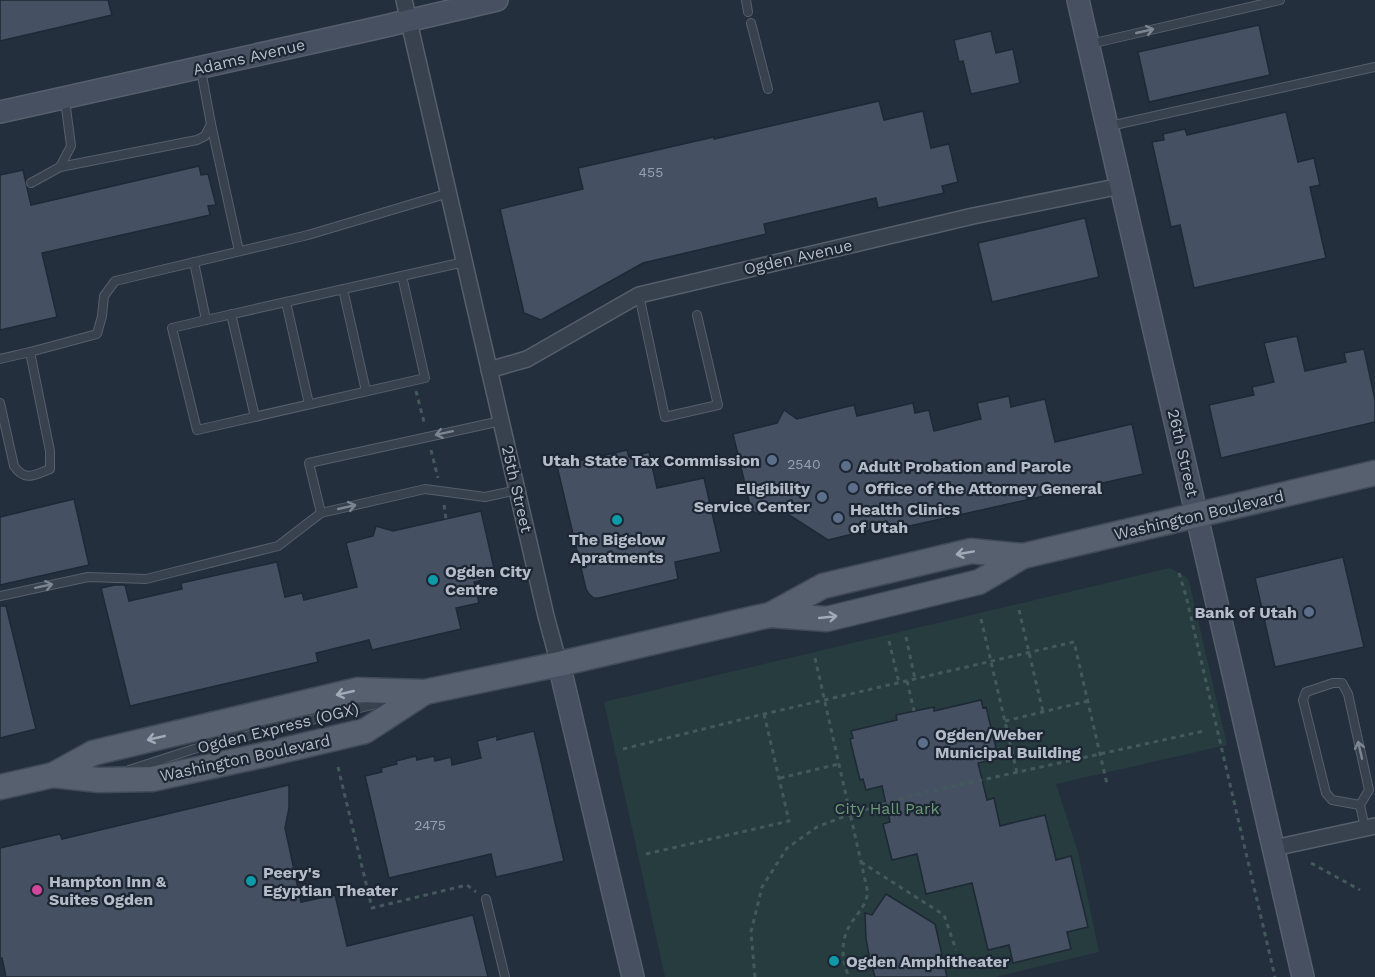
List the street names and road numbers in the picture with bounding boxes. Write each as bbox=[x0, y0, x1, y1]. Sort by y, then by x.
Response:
street label: Adams Avenue bbox=[191, 35, 307, 79]
street label: Ogden Avenue bbox=[742, 235, 854, 279]
street label: 26th Street bbox=[1164, 407, 1202, 499]
street label: 25th Street bbox=[498, 444, 536, 535]
street label: Washington Boulevard bbox=[1112, 486, 1286, 544]
street label: Ogden Express (OGX) bbox=[195, 699, 361, 757]
street label: Washington Boulevard bbox=[158, 731, 332, 785]

